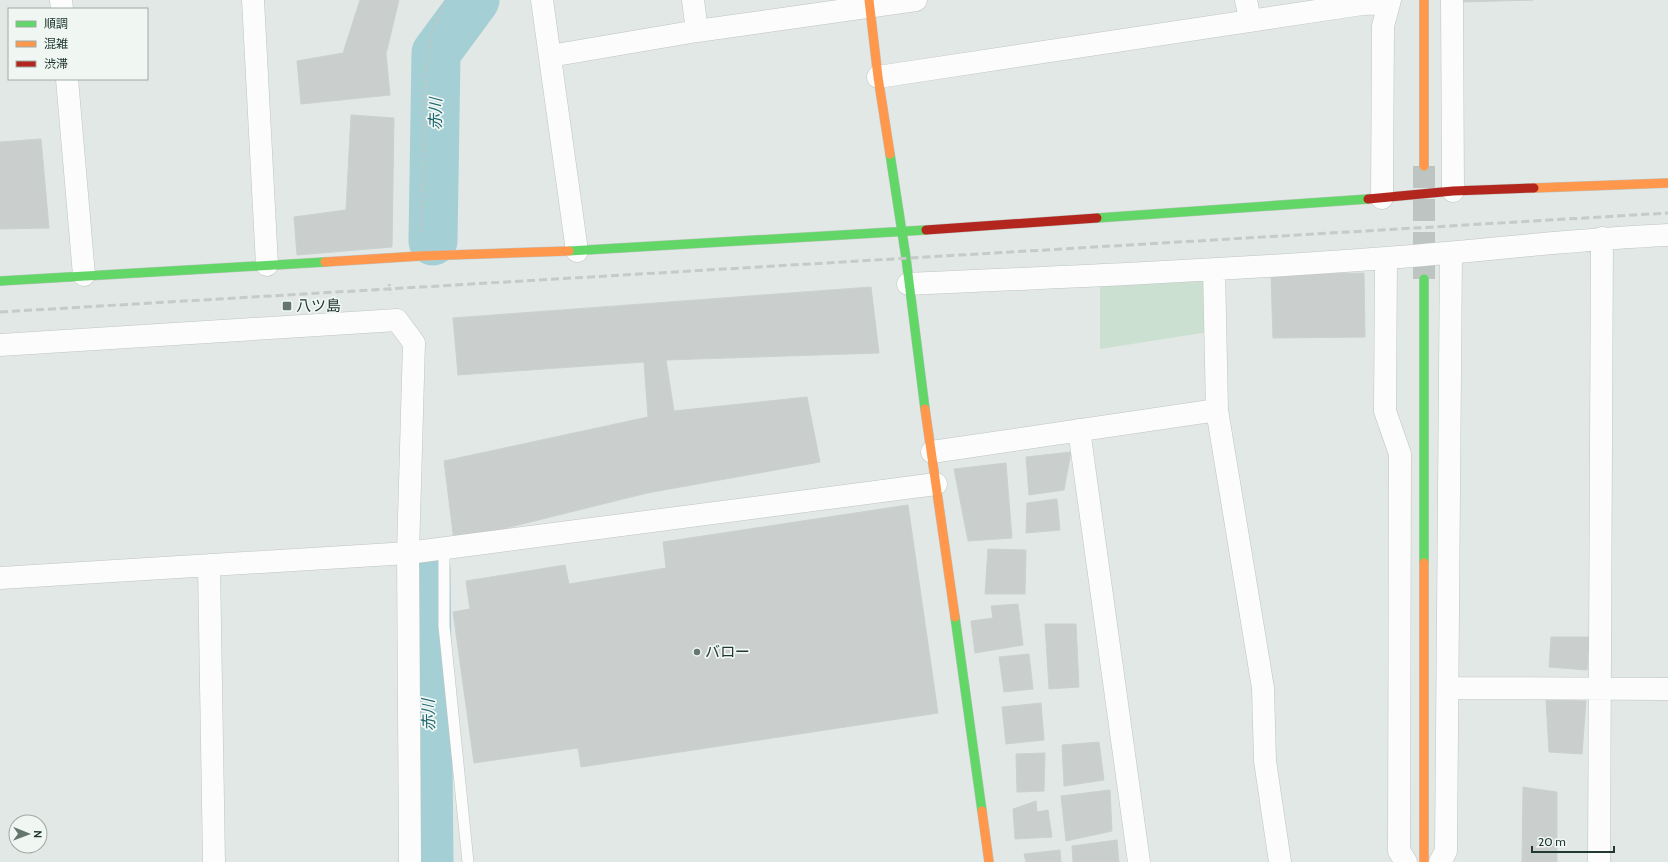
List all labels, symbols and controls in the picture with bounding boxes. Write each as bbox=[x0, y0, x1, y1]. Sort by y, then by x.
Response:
legend bbox=[8, 8, 148, 80]
text: 順調 bbox=[44, 16, 68, 31]
text: 混雑 bbox=[44, 36, 68, 51]
text: 渋滞 bbox=[44, 56, 68, 71]
water label: 赤川 bbox=[426, 96, 445, 130]
place label: 八ツ島 bbox=[296, 297, 341, 315]
marker: 八ツ島 bbox=[281, 300, 293, 312]
place label: バロー bbox=[705, 643, 750, 661]
marker: バロー bbox=[692, 647, 702, 657]
water label: 赤川 bbox=[419, 697, 438, 731]
north arrow bbox=[8, 814, 48, 854]
scale bar bbox=[1532, 828, 1614, 854]
text: N bbox=[31, 830, 45, 838]
text: 20 m bbox=[1538, 834, 1566, 849]

